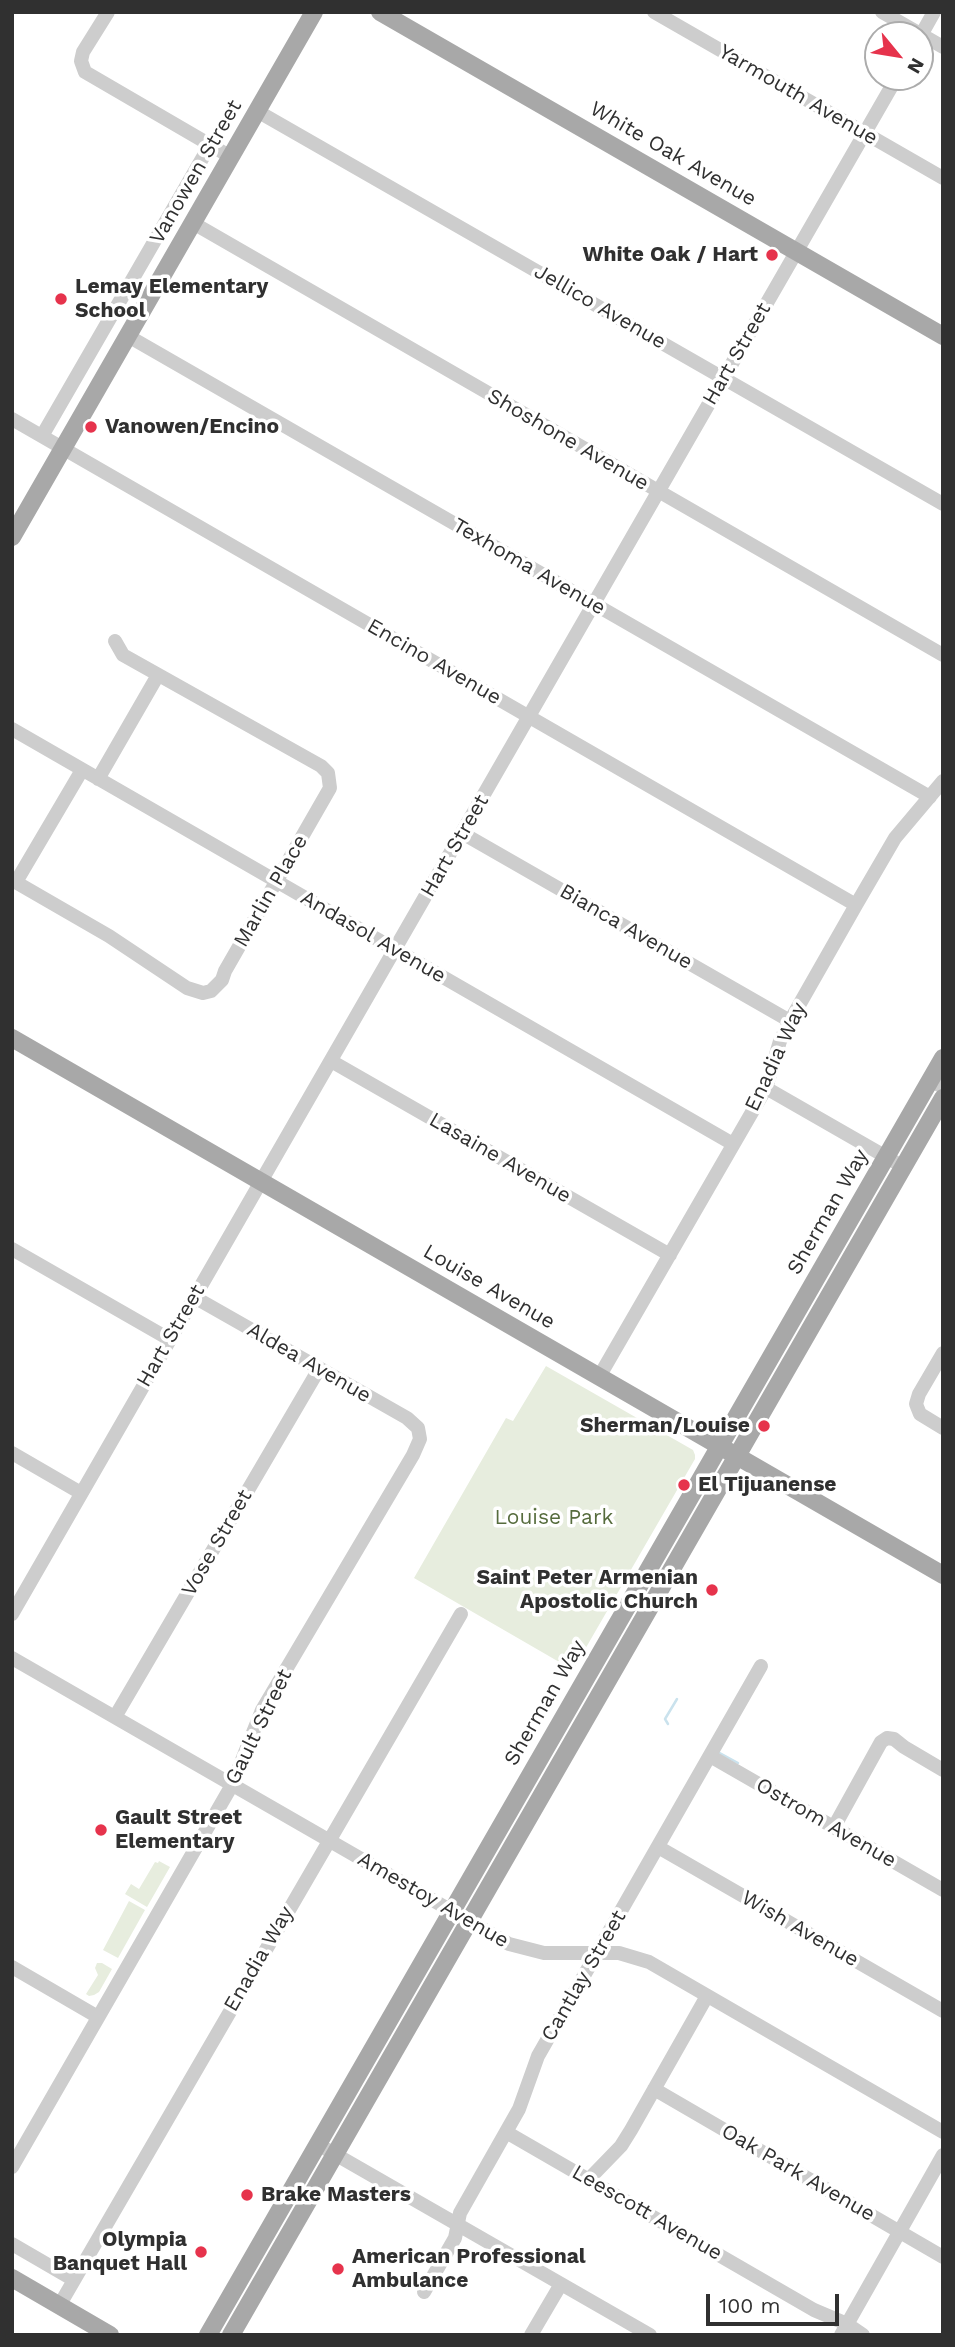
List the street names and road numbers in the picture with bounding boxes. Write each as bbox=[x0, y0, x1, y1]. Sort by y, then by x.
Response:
street label: Yarmouth Avenue bbox=[714, 39, 882, 151]
street label: Vanowen Street bbox=[145, 95, 247, 249]
street label: White Oak Avenue bbox=[585, 96, 761, 212]
street label: Jellico Avenue bbox=[530, 259, 670, 355]
street label: Hart Street bbox=[698, 298, 776, 410]
street label: Shoshone Avenue bbox=[483, 384, 653, 496]
street label: Texhoma Avenue bbox=[448, 513, 610, 621]
street label: Encino Avenue bbox=[362, 613, 506, 711]
street label: Hart Street bbox=[416, 790, 494, 902]
street label: Marlin Place bbox=[229, 830, 313, 952]
street label: Bianca Avenue bbox=[555, 879, 697, 975]
street label: Andasol Avenue bbox=[296, 885, 450, 989]
street label: Enadia Way bbox=[740, 998, 812, 1116]
street label: Lasaine Avenue bbox=[425, 1107, 575, 1209]
street label: Sherman Way bbox=[782, 1145, 874, 1279]
street label: Louise Avenue bbox=[419, 1239, 559, 1335]
street label: Hart Street bbox=[132, 1280, 210, 1392]
street label: Aldea Avenue bbox=[243, 1317, 375, 1409]
street label: Vose Street bbox=[176, 1485, 258, 1601]
street label: Sherman Way bbox=[499, 1636, 591, 1770]
street label: Gault Street bbox=[220, 1665, 298, 1789]
street label: Ostrom Avenue bbox=[751, 1773, 901, 1873]
street label: Amestoy Avenue bbox=[353, 1846, 513, 1954]
street label: Wish Avenue bbox=[737, 1885, 863, 1973]
street label: Enadia Way bbox=[219, 1902, 299, 2016]
street label: Cantlay Street bbox=[536, 1906, 632, 2046]
street label: Oak Park Avenue bbox=[717, 2119, 879, 2227]
street label: Leescott Avenue bbox=[567, 2160, 727, 2266]

